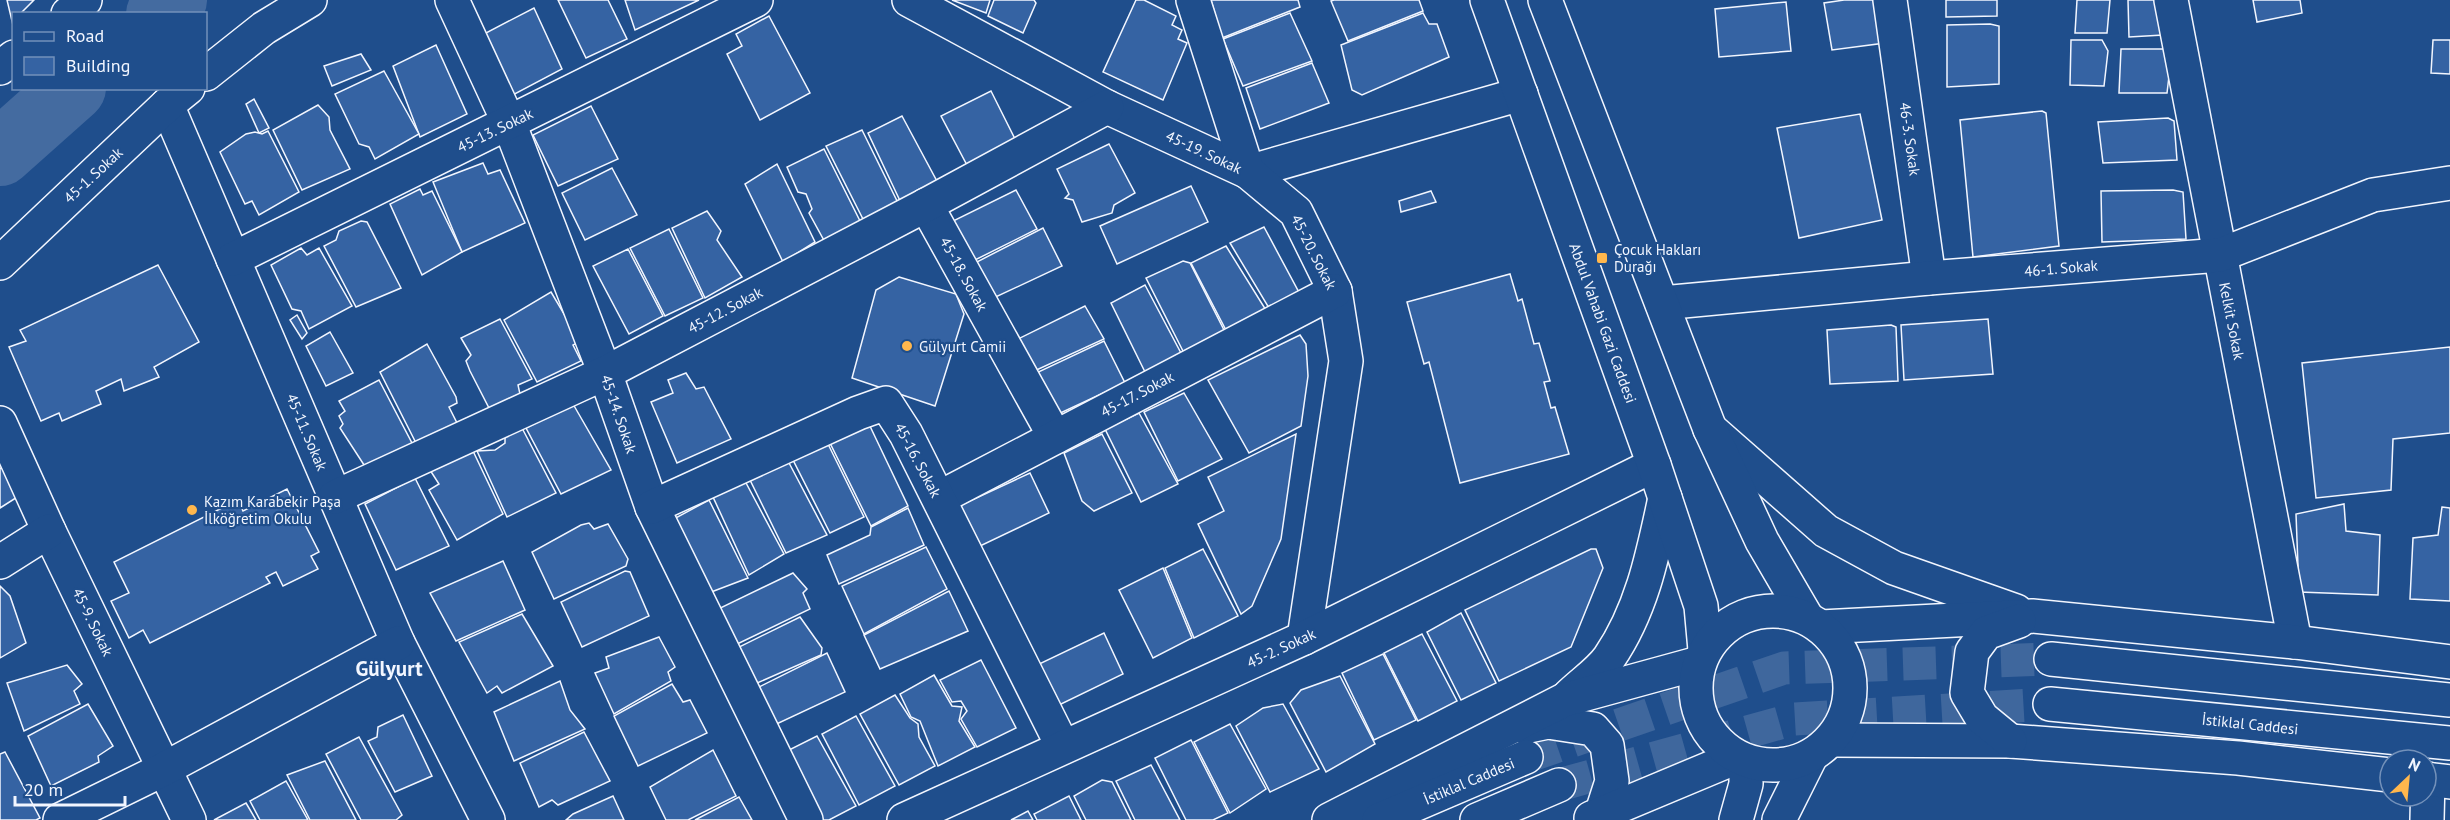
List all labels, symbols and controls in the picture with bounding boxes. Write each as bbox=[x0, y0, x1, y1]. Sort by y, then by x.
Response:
legend bbox=[12, 12, 207, 90]
text: Road bbox=[66, 24, 104, 47]
text: Building bbox=[66, 54, 130, 77]
street label: 46-3. Sokak bbox=[1895, 101, 1925, 178]
street label: 45-13. Sokak bbox=[454, 103, 537, 157]
street label: 45-19. Sokak bbox=[1163, 126, 1246, 178]
street label: 45-1. Sokak bbox=[60, 142, 127, 207]
street label: 45-20. Sokak bbox=[1287, 211, 1341, 294]
street label: 45-18. Sokak bbox=[936, 234, 993, 315]
street label: Abdul Vahabi Gazi Caddesi bbox=[1565, 240, 1641, 406]
place label: Çocuk Hakları Durağı bbox=[1614, 240, 1701, 276]
marker: Çocuk Hakları Durağı bbox=[1595, 251, 1609, 265]
street label: 46-1. Sokak bbox=[2023, 255, 2099, 281]
street label: Kelkit Sokak bbox=[2215, 281, 2249, 362]
street label: 45-12. Sokak bbox=[684, 282, 766, 338]
place label: Gülyurt Camii bbox=[919, 337, 1006, 356]
marker: Gülyurt Camii bbox=[900, 339, 914, 353]
street label: 45-17. Sokak bbox=[1097, 366, 1178, 421]
street label: 45-14. Sokak bbox=[597, 372, 642, 457]
street label: 45-11. Sokak bbox=[282, 391, 332, 474]
street label: 45-16. Sokak bbox=[890, 419, 946, 501]
place label: Kazım Karabekir Paşa İlköğretim Okulu bbox=[204, 492, 341, 528]
marker: Kazım Karabekir Paşa İlköğretim Okulu bbox=[185, 503, 199, 517]
street label: 45-9. Sokak bbox=[68, 585, 118, 660]
street label: 45-2. Sokak bbox=[1244, 623, 1319, 672]
district label: Gülyurt bbox=[356, 655, 423, 682]
street label: İstiklal Caddesi bbox=[2201, 709, 2299, 739]
north arrow bbox=[2378, 748, 2438, 808]
street label: İstiklal Caddesi bbox=[1421, 753, 1517, 809]
text: N bbox=[2405, 753, 2424, 776]
scale bar bbox=[15, 769, 124, 807]
text: 20 m bbox=[24, 778, 63, 801]

